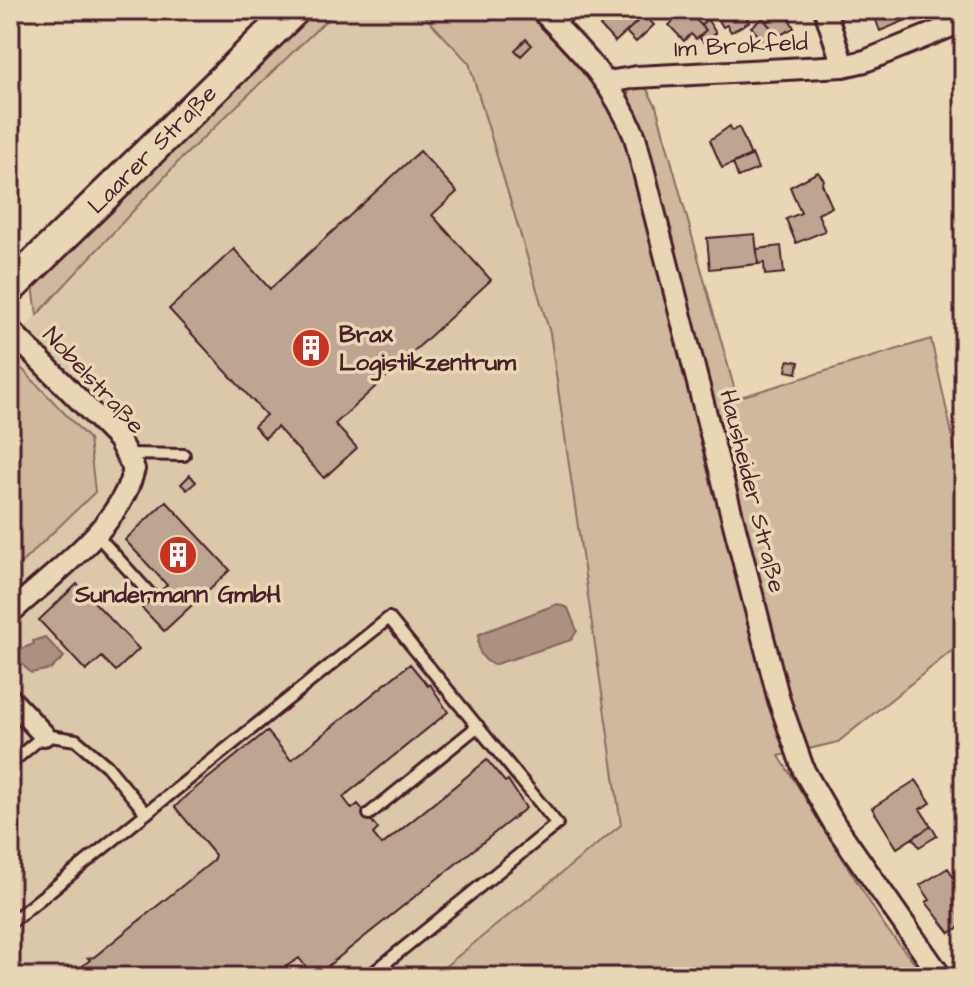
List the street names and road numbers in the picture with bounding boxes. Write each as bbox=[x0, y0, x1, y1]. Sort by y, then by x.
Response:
street label: Im Brokfeld bbox=[673, 26, 809, 66]
street label: Laarer Straße bbox=[80, 77, 225, 222]
street label: Nobelstraße bbox=[34, 319, 152, 442]
street label: Hausheider Straße bbox=[710, 386, 794, 596]

